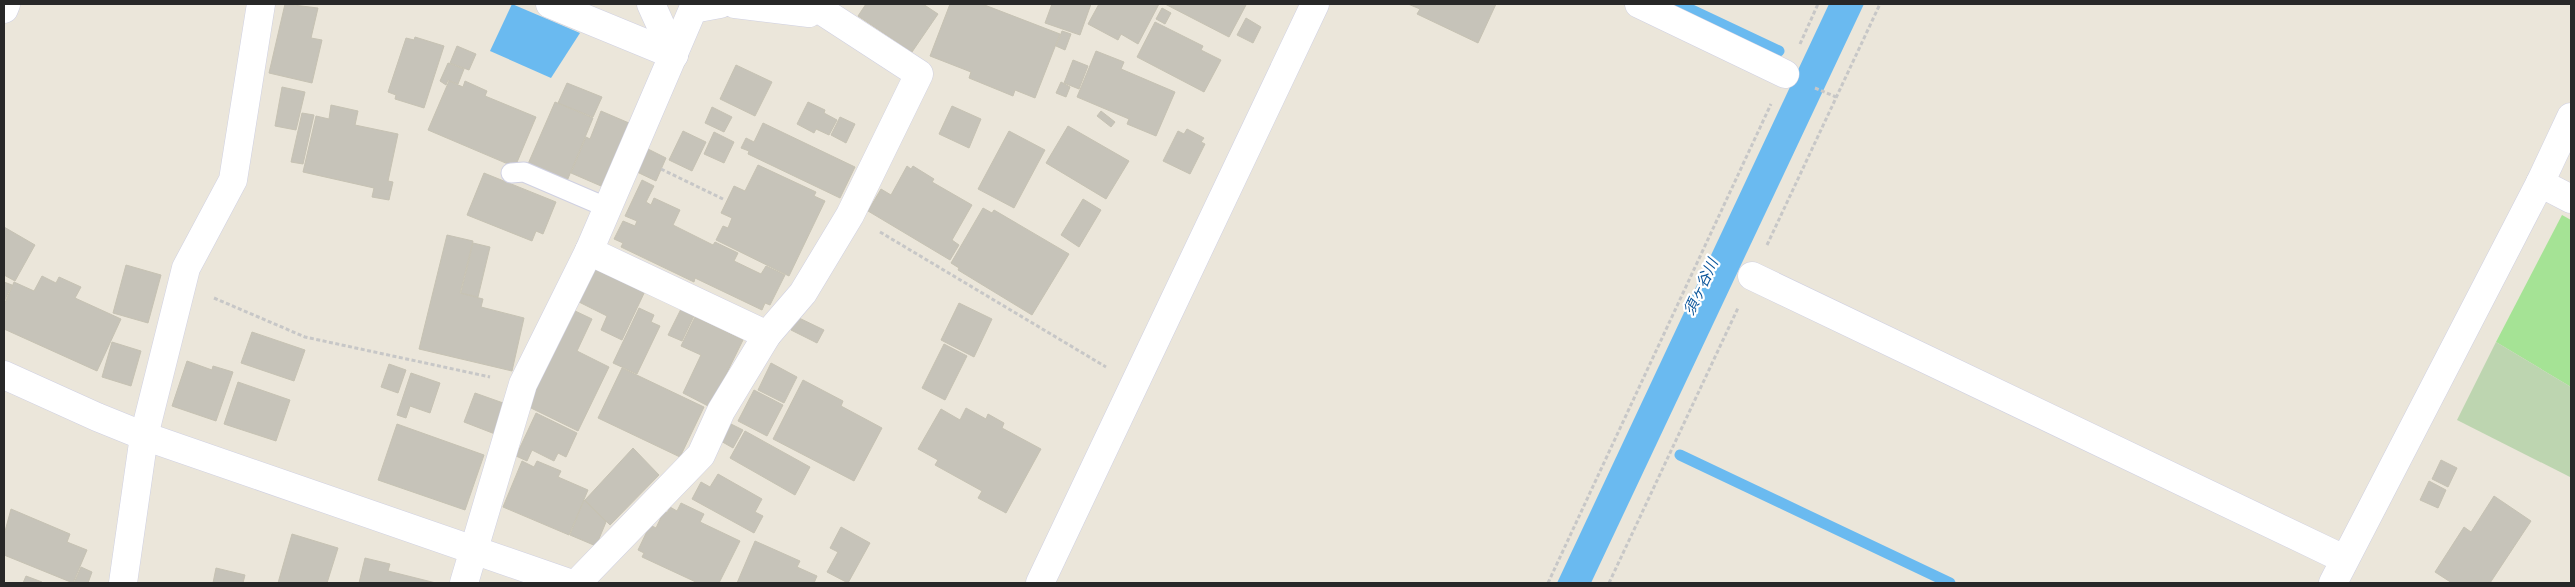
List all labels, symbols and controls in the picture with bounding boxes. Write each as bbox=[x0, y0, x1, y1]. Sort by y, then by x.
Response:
water label: 須ヶ谷川 bbox=[1680, 254, 1723, 318]

